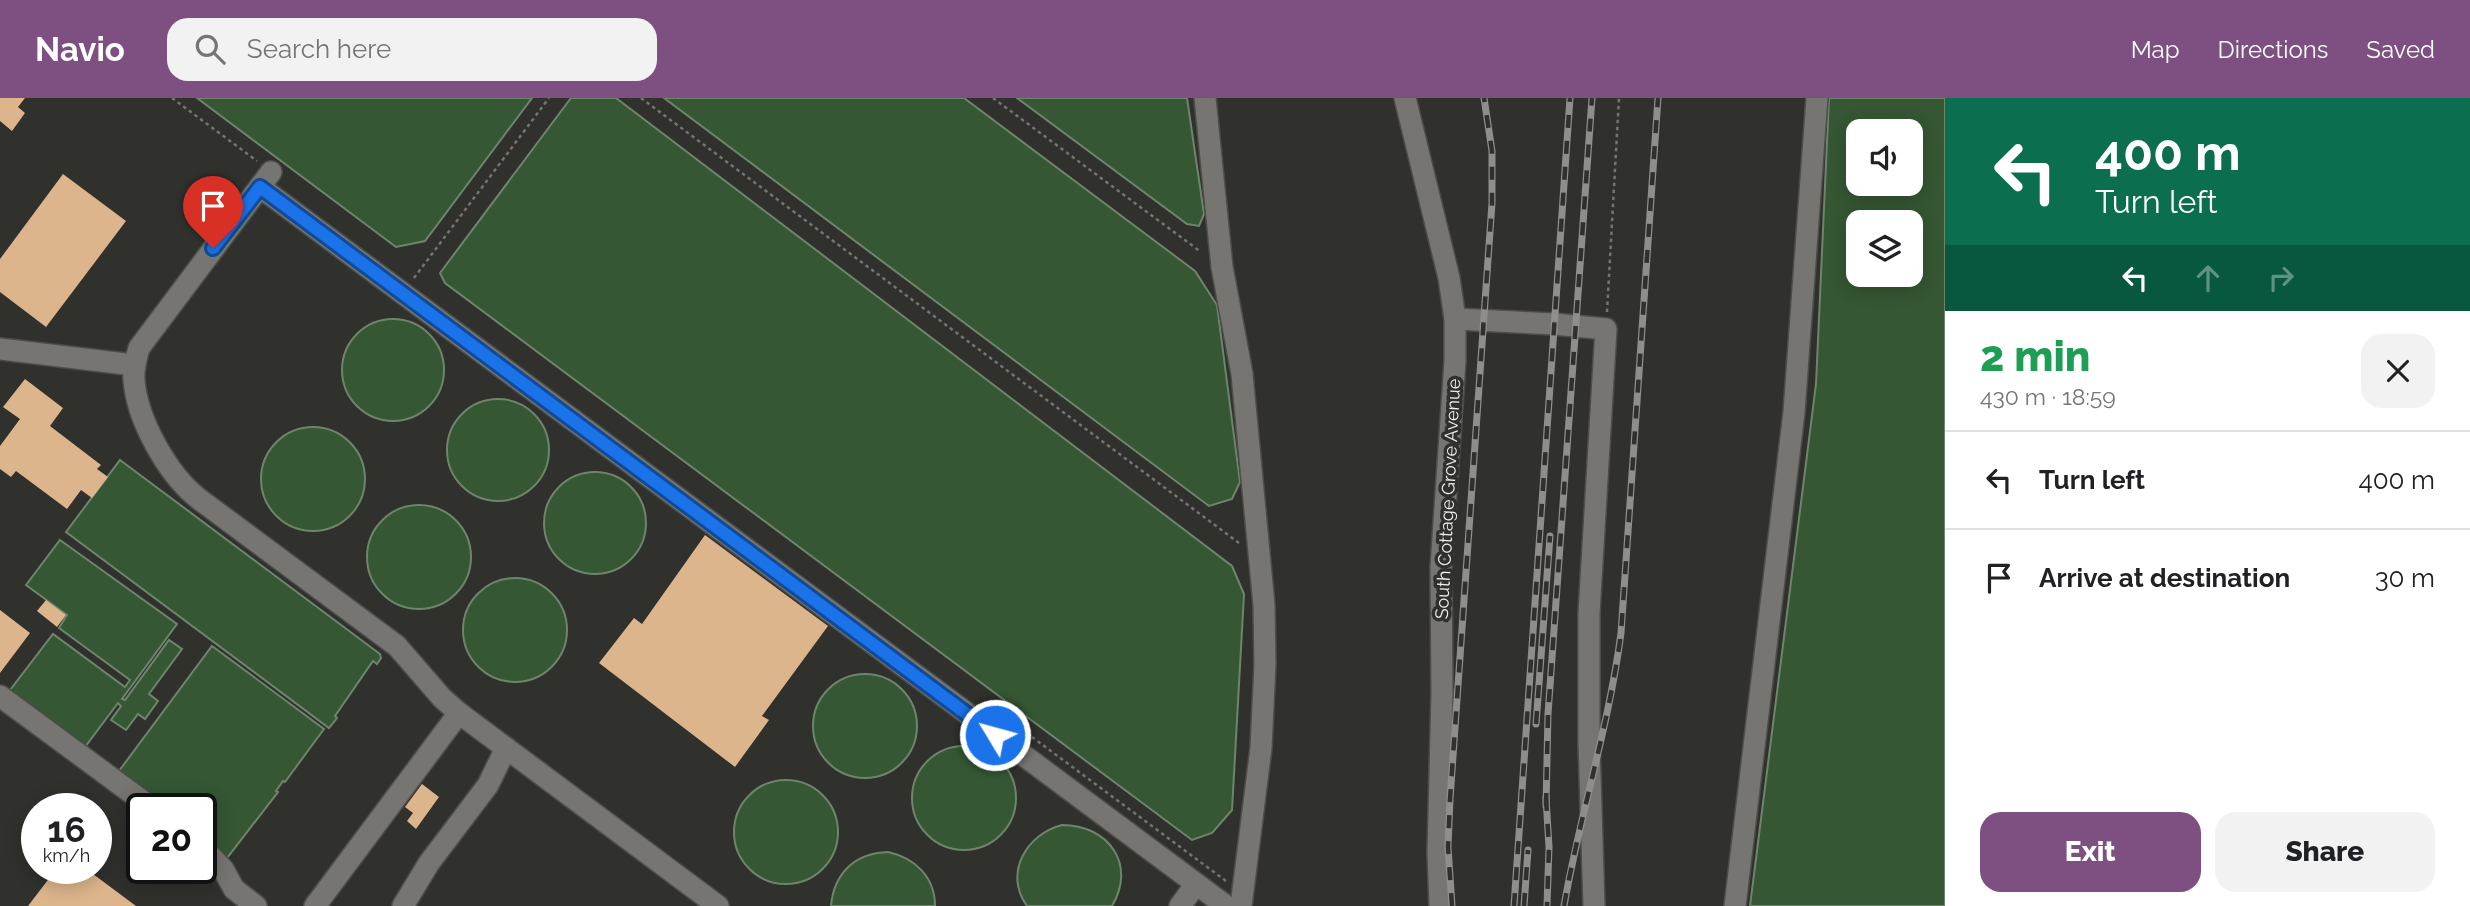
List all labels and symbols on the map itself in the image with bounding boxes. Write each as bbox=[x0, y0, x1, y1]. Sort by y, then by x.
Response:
pin bbox=[183, 176, 243, 248]
street label: South Cottage Grove Avenue bbox=[1431, 378, 1464, 620]
position arrow bbox=[958, 698, 1032, 772]
speed limit sign: 20 bbox=[126, 793, 217, 884]

